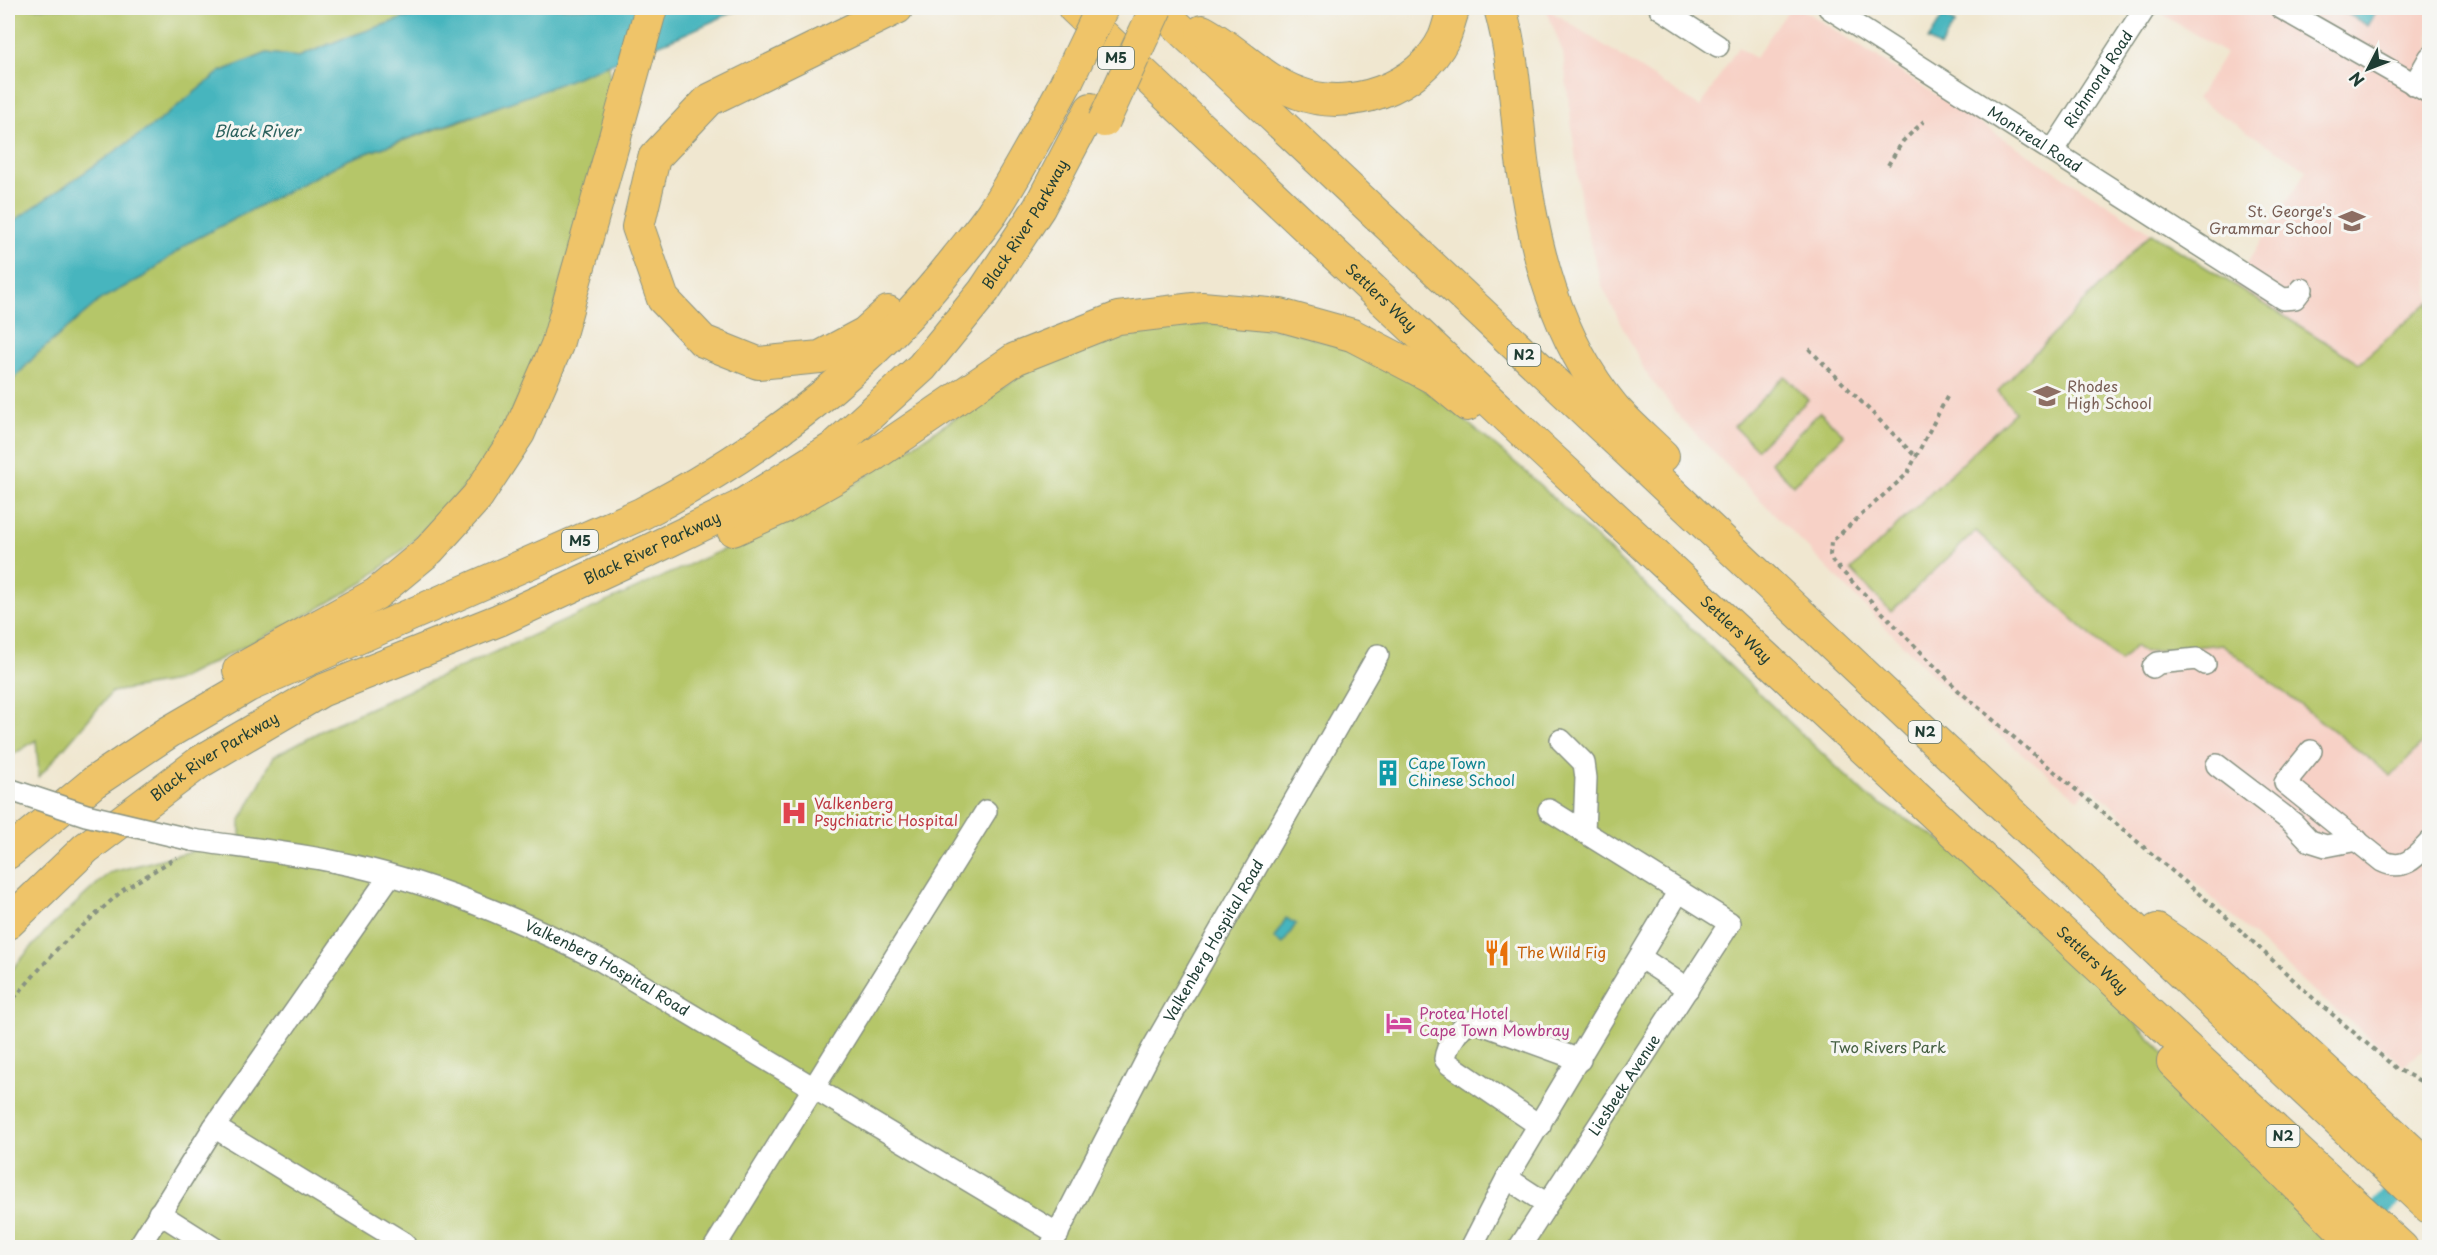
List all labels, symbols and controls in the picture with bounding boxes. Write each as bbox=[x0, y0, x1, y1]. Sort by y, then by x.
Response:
street label: Richmond Road bbox=[2057, 25, 2138, 132]
north arrow bbox=[2338, 39, 2398, 99]
road number: M5 bbox=[1098, 47, 1134, 69]
text: N bbox=[2343, 67, 2369, 92]
street label: Montreal Road bbox=[1984, 100, 2087, 177]
water label: Black River bbox=[214, 118, 303, 142]
street label: Black River Parkway bbox=[975, 155, 1073, 293]
place label: St. George's Grammar School bbox=[2209, 199, 2332, 239]
school or university icon: St. George's Grammar School bbox=[2337, 206, 2367, 236]
street label: Settlers Way bbox=[1341, 257, 1423, 336]
road number: N2 bbox=[1508, 344, 1540, 366]
place label: Rhodes High School bbox=[2067, 374, 2152, 414]
school or university icon: Rhodes High School bbox=[2032, 381, 2062, 411]
street label: Black River Parkway bbox=[579, 505, 724, 589]
road number: M5 bbox=[562, 530, 598, 552]
street label: Settlers Way bbox=[1696, 589, 1778, 668]
street label: Black River Parkway bbox=[145, 705, 282, 806]
road number: N2 bbox=[1908, 721, 1942, 743]
place label: Cape Town Chinese School bbox=[1408, 751, 1515, 791]
building icon: Cape Town Chinese School bbox=[1373, 758, 1403, 788]
place label: Valkenberg Psychiatric Hospital bbox=[814, 791, 958, 831]
hospital icon: Valkenberg Psychiatric Hospital bbox=[779, 798, 809, 828]
street label: Valkenberg Hospital Road bbox=[1157, 855, 1268, 1026]
street label: Valkenberg Hospital Road bbox=[522, 913, 694, 1021]
street label: Settlers Way bbox=[2052, 920, 2134, 999]
restaurant icon: The Wild Fig bbox=[1482, 938, 1512, 968]
place label: The Wild Fig bbox=[1517, 940, 1606, 963]
place label: Protea Hotel Cape Town Mowbray bbox=[1419, 1001, 1570, 1041]
hotel icon: Protea Hotel Cape Town Mowbray bbox=[1384, 1008, 1414, 1038]
street label: Liesbeek Avenue bbox=[1582, 1029, 1665, 1140]
park label: Two Rivers Park bbox=[1830, 1035, 1946, 1058]
road number: N2 bbox=[2266, 1125, 2300, 1147]

